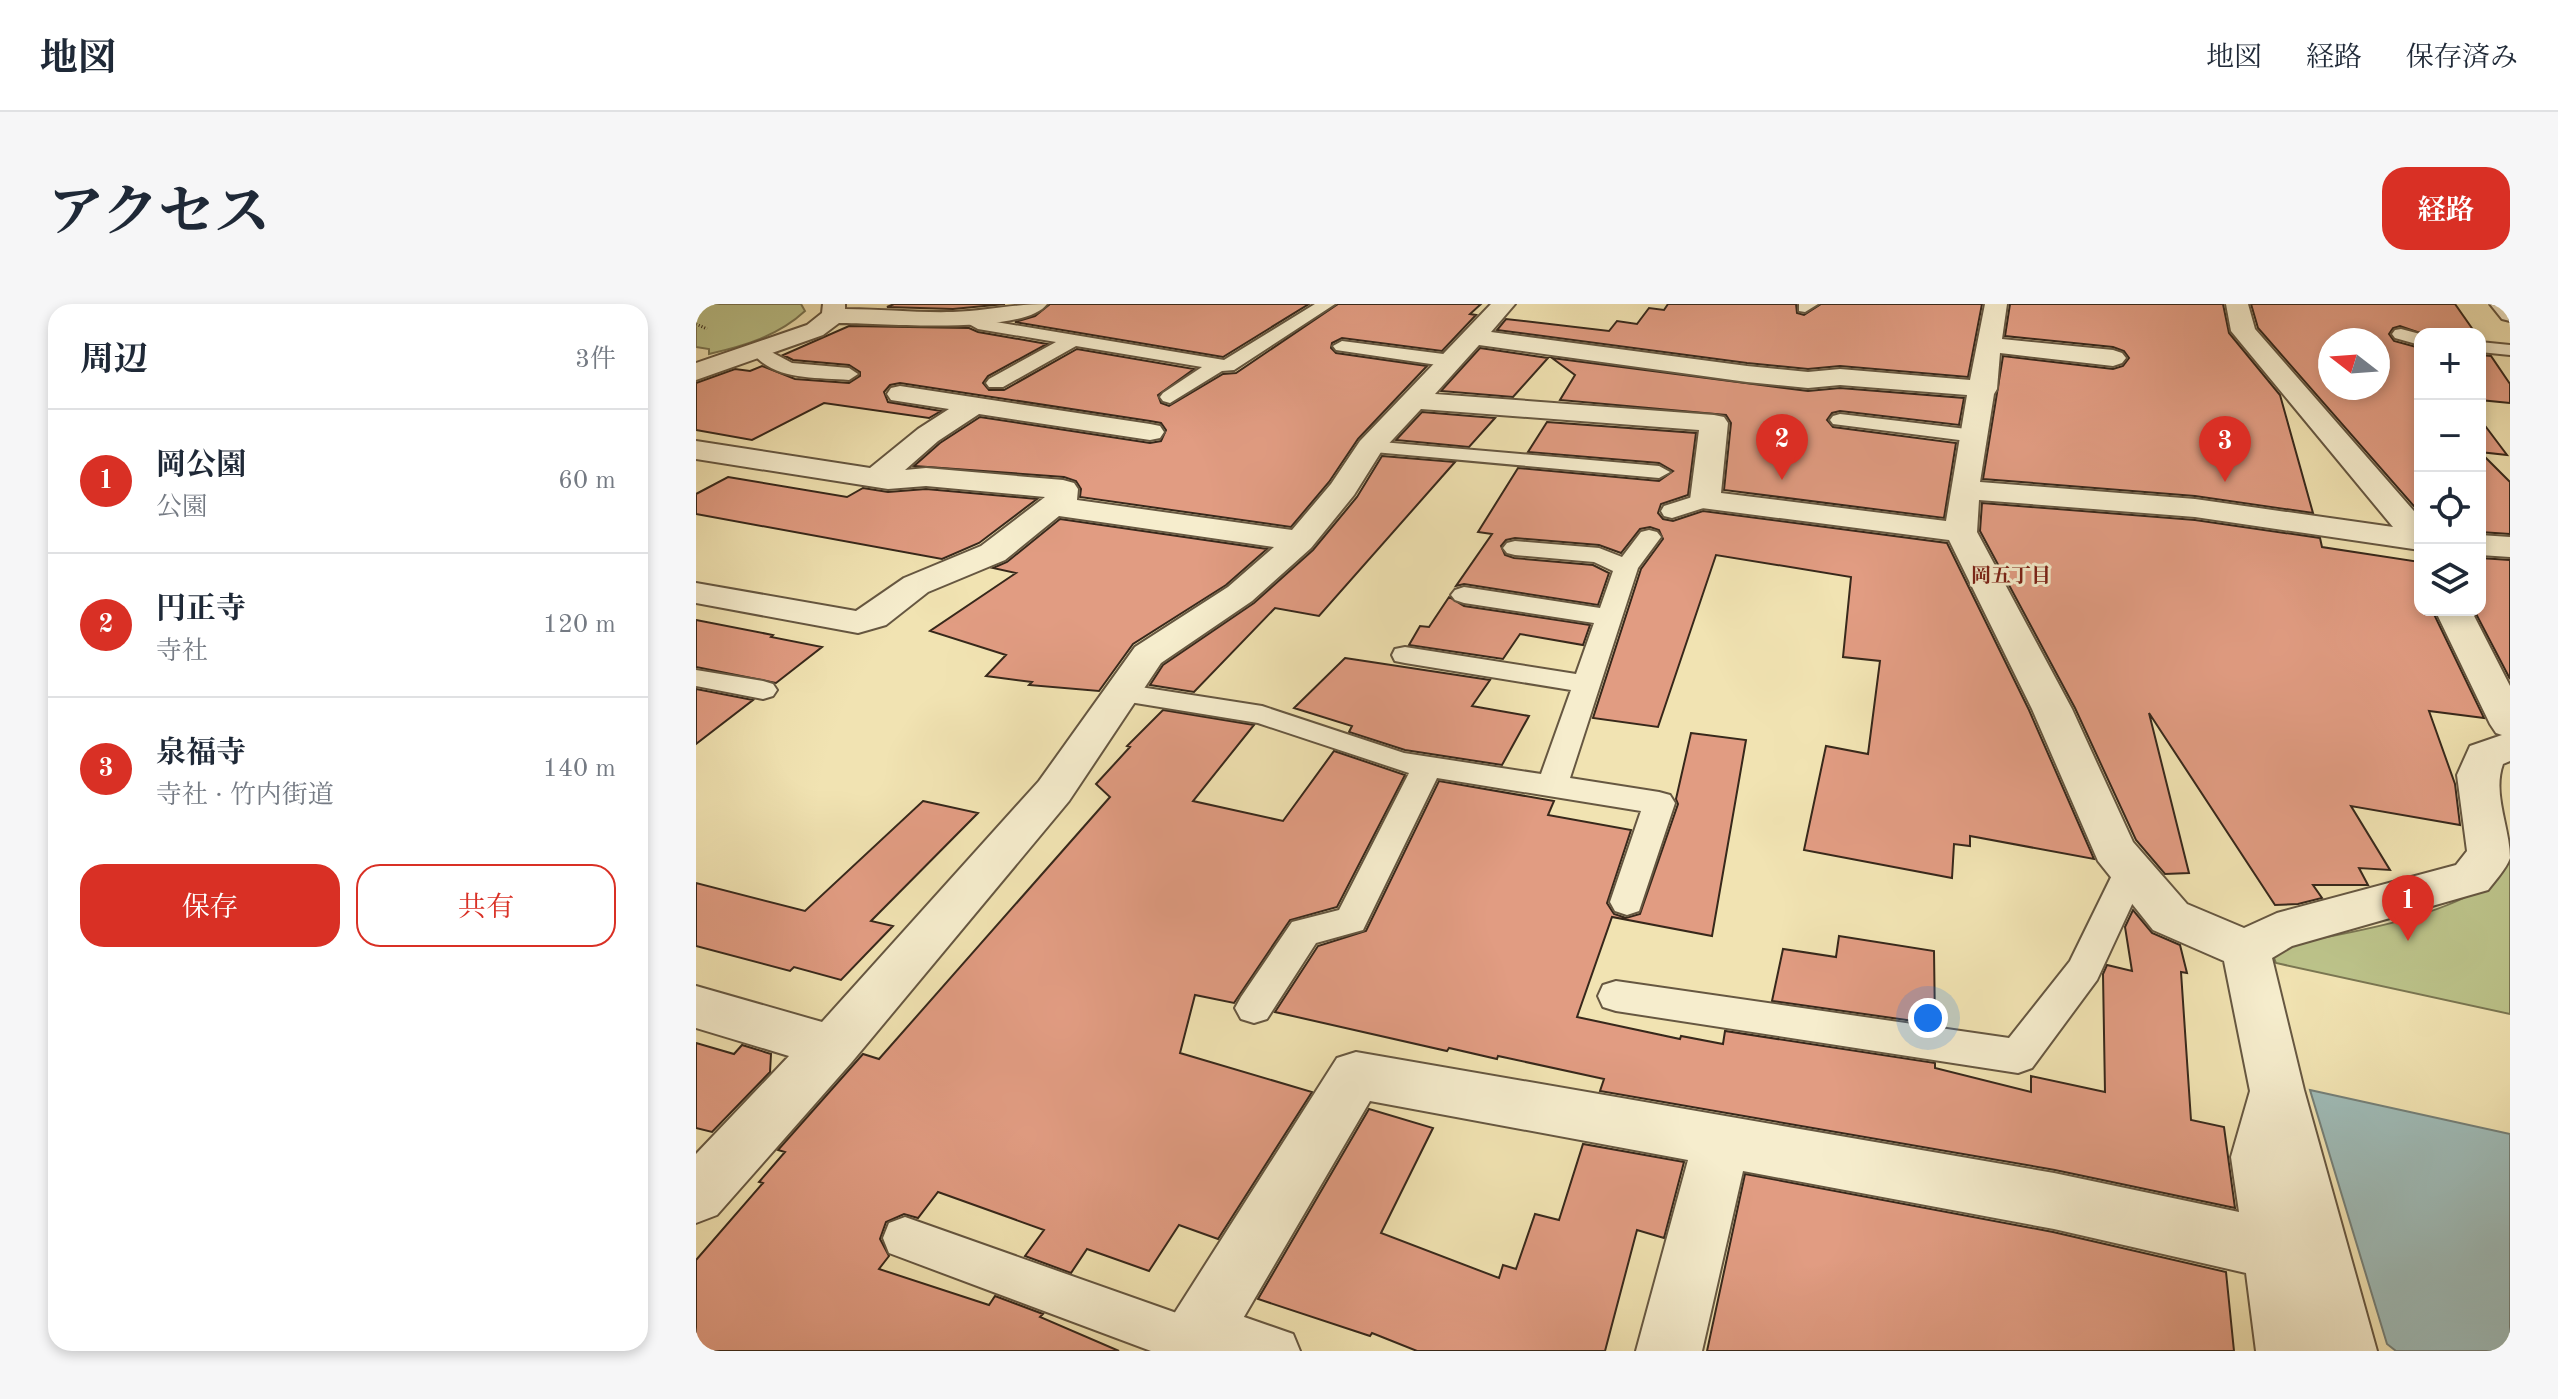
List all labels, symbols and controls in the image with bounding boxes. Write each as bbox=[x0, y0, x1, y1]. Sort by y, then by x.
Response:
text: 地図 bbox=[40, 41, 116, 79]
text: 地図 bbox=[2206, 45, 2262, 73]
text: 経路 bbox=[2306, 45, 2362, 73]
text: 保存済み bbox=[2406, 45, 2518, 73]
button: 経路 bbox=[2382, 167, 2510, 250]
text: アクセス bbox=[48, 187, 270, 243]
north arrow bbox=[2318, 328, 2390, 400]
map controls bbox=[2414, 328, 2486, 616]
button: + bbox=[2414, 328, 2486, 400]
text: 周辺 bbox=[80, 344, 148, 378]
text: 3件 bbox=[575, 347, 616, 373]
button: − bbox=[2414, 400, 2486, 472]
pin: 2 bbox=[1756, 414, 1808, 480]
pin: 3 bbox=[2199, 416, 2251, 482]
text: 岡公園 bbox=[156, 451, 246, 481]
text: 1 bbox=[98, 468, 114, 494]
text: 60 m bbox=[558, 468, 616, 494]
button: locate bbox=[2414, 472, 2486, 544]
text: 公園 bbox=[156, 495, 208, 521]
button: layers bbox=[2414, 544, 2486, 616]
district label: 岡五丁目 bbox=[1971, 565, 2051, 587]
text: 円正寺 bbox=[156, 595, 246, 625]
text: 2 bbox=[98, 612, 114, 638]
text: 120 m bbox=[543, 612, 616, 638]
text: 寺社 bbox=[156, 639, 208, 665]
text: 泉福寺 bbox=[156, 739, 246, 769]
text: 3 bbox=[98, 756, 114, 782]
text: 140 m bbox=[543, 756, 616, 782]
text: 寺社 · 竹内街道 bbox=[156, 783, 334, 809]
button: 保存 bbox=[80, 864, 340, 947]
button: 共有 bbox=[356, 864, 616, 947]
pin: 1 bbox=[2382, 875, 2434, 941]
your location bbox=[1908, 998, 1948, 1038]

